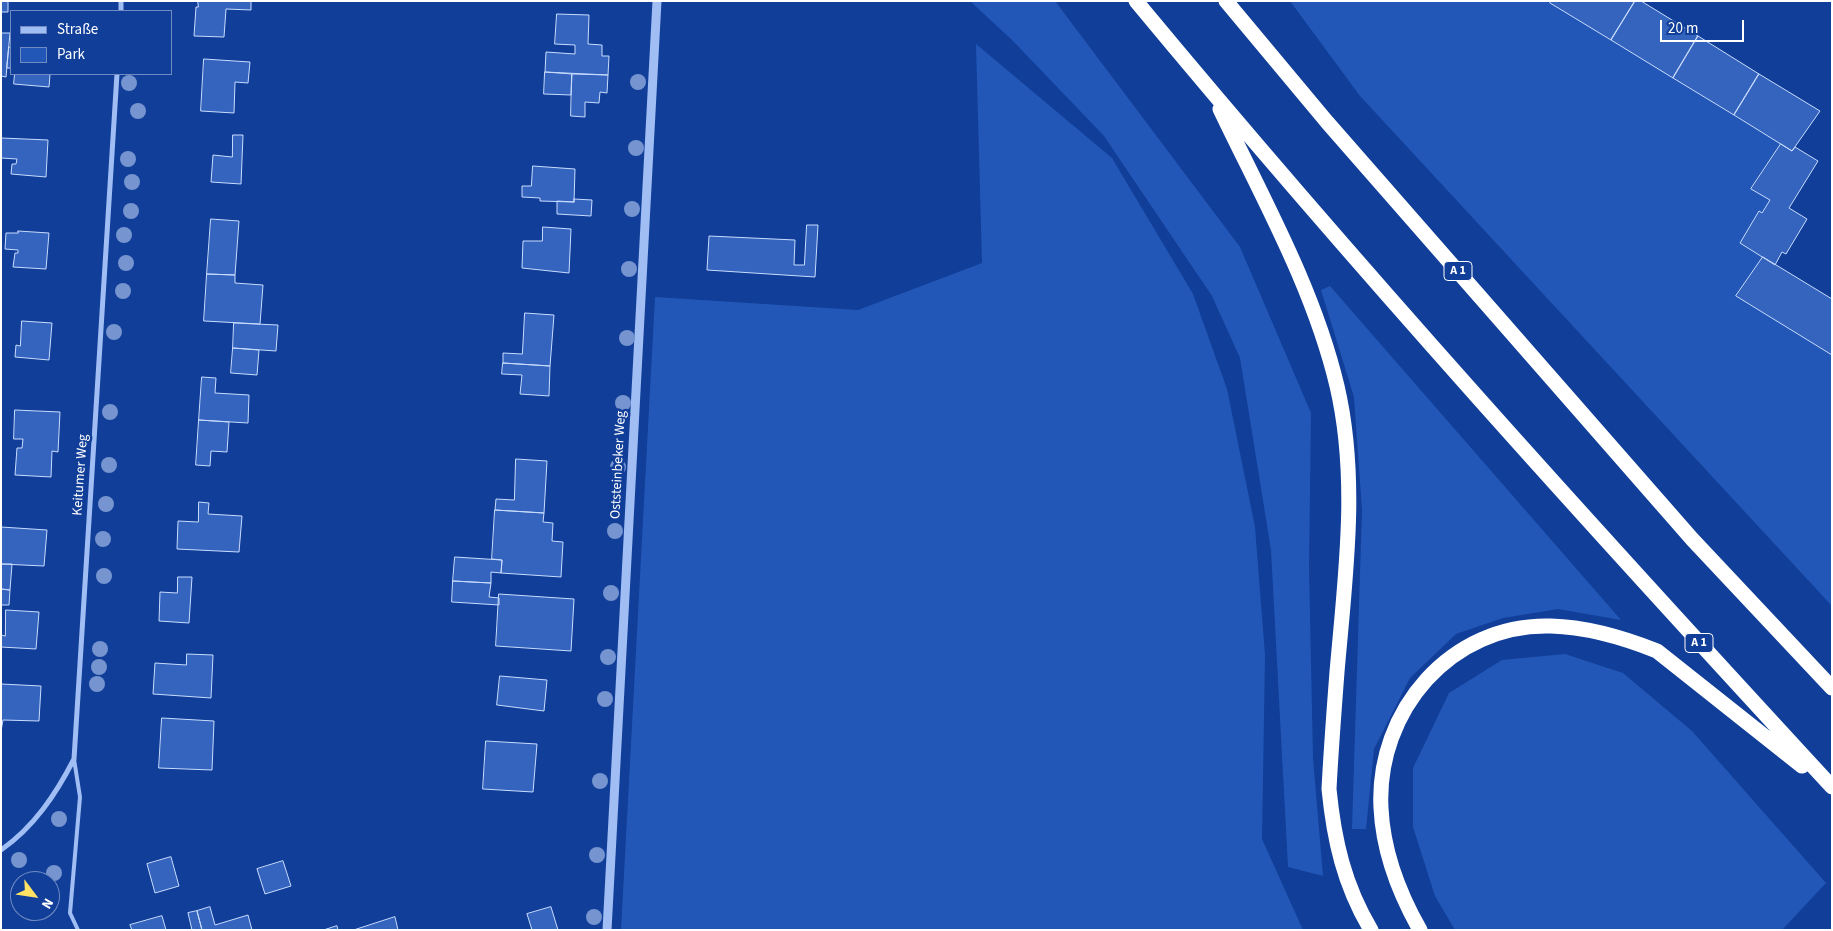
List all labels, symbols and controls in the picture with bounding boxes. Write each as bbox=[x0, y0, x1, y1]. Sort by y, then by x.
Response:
legend bbox=[10, 10, 172, 75]
scale bar bbox=[1663, 10, 1747, 42]
text: 20 m bbox=[1668, 18, 1698, 39]
text: Straße bbox=[57, 19, 98, 40]
text: Park bbox=[57, 44, 85, 65]
road number: A 1 bbox=[1444, 262, 1472, 280]
street label: Oststeinbeker Weg bbox=[608, 410, 630, 520]
street label: Keitumer Weg bbox=[70, 434, 92, 516]
road number: A 1 bbox=[1685, 634, 1713, 652]
north arrow bbox=[10, 871, 60, 921]
text: N bbox=[36, 894, 58, 912]

